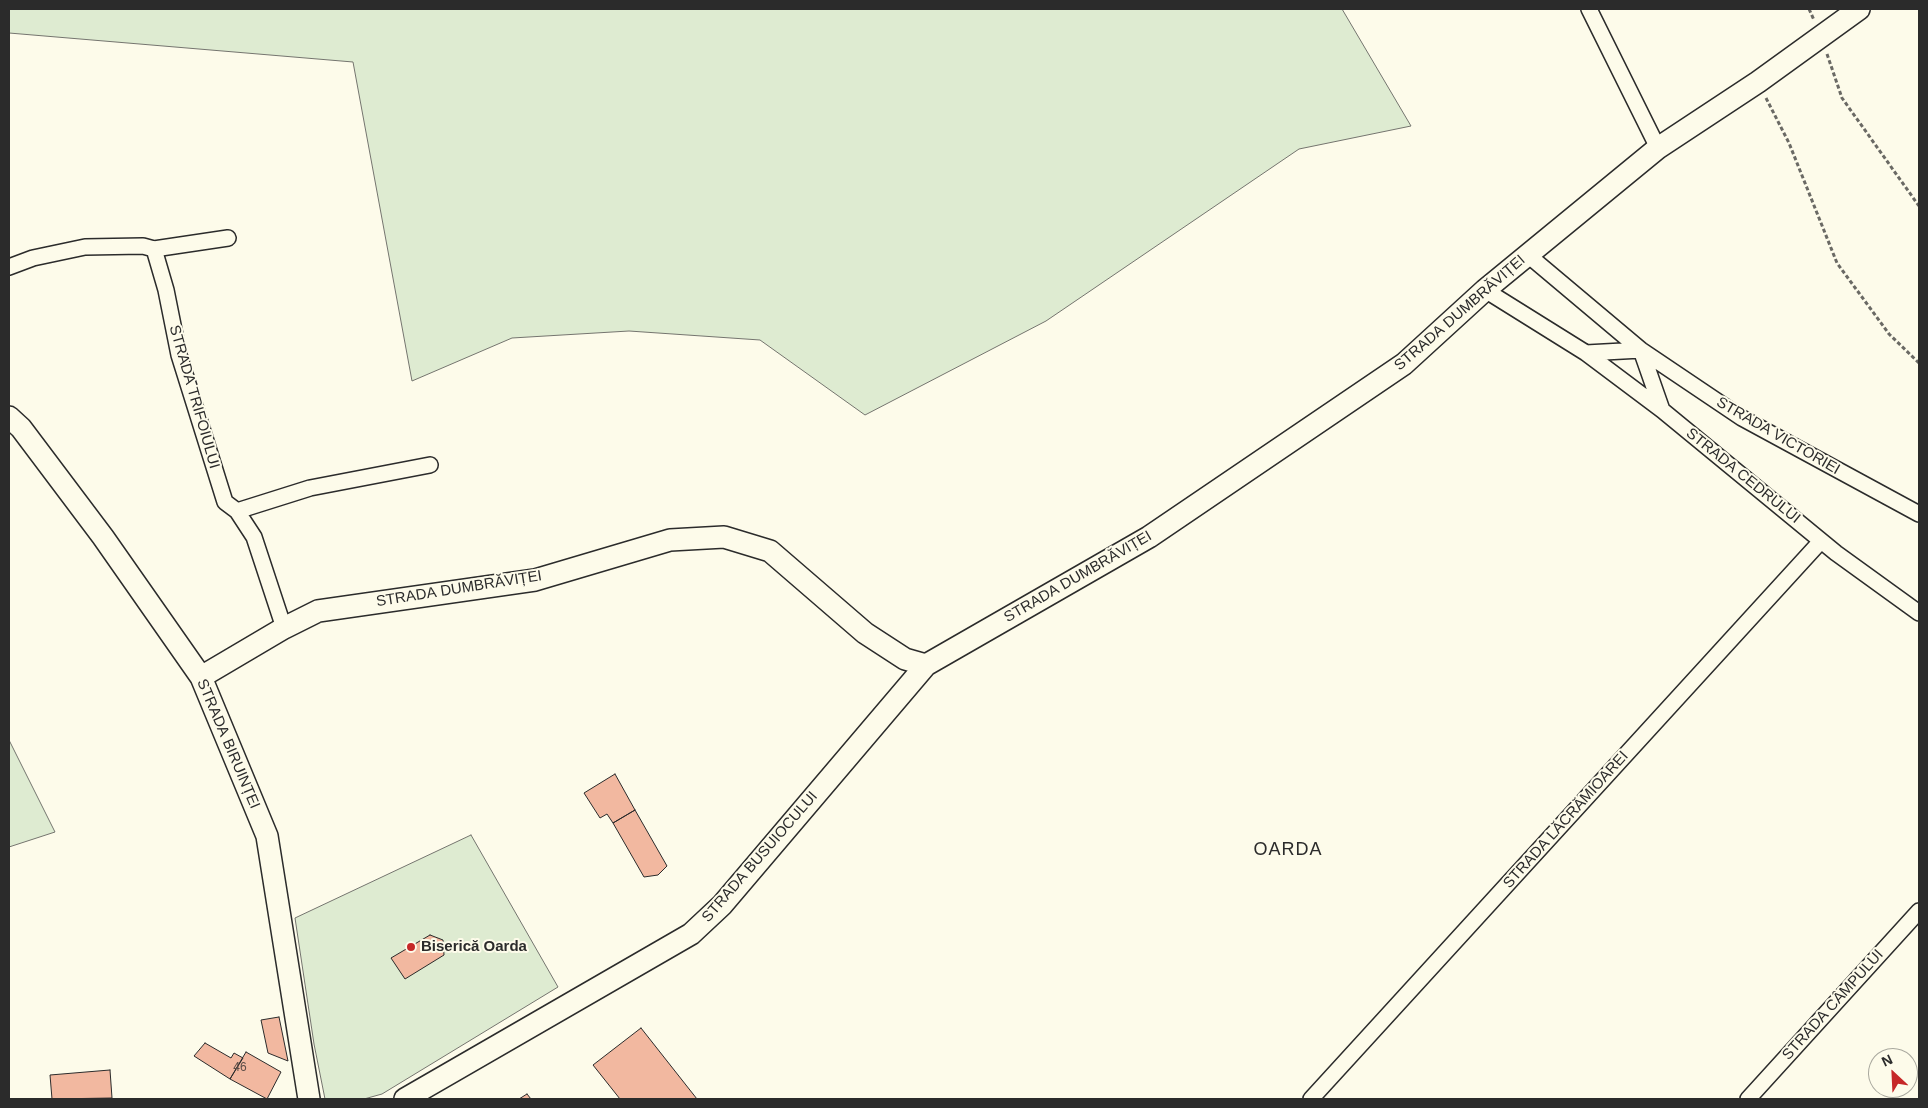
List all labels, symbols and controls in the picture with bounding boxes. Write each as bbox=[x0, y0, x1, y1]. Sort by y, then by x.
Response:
street label: STRADA DUMBRĂVIȚEI bbox=[1391, 251, 1529, 375]
street label: STRADA TRIFOIULUI bbox=[165, 323, 223, 471]
street label: STRADA VICTORIEI bbox=[1713, 393, 1843, 479]
street label: STRADA CEDRULUI bbox=[1682, 424, 1804, 528]
street label: STRADA DUMBRĂVIȚEI bbox=[1001, 527, 1155, 627]
street label: STRADA DUMBRĂVIȚEI bbox=[375, 567, 543, 611]
street label: STRADA BIRUINȚEI bbox=[193, 676, 263, 812]
street label: STRADA LĂCRĂMIOAREI bbox=[1500, 748, 1632, 892]
street label: STRADA BUSUIOCULUI bbox=[698, 788, 822, 926]
district label: OARDA bbox=[1253, 839, 1323, 861]
place label: Biserică Oarda bbox=[421, 938, 527, 956]
marker: Biserică Oarda bbox=[405, 941, 417, 953]
street label: STRADA CÂMPULUI bbox=[1779, 946, 1887, 1064]
north arrow bbox=[1868, 1048, 1918, 1098]
text: N bbox=[1879, 1051, 1895, 1070]
house number: 46 bbox=[233, 1061, 247, 1075]

